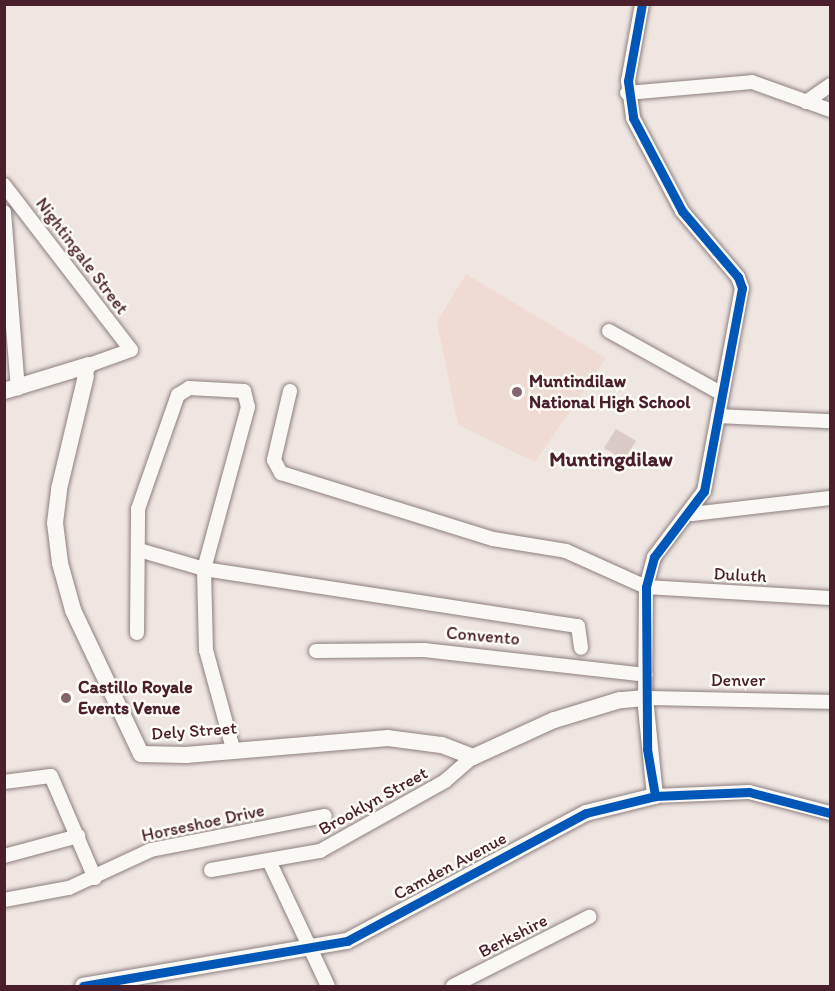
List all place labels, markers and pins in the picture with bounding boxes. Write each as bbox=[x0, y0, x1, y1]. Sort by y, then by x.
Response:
place label: Muntindilaw National High School bbox=[529, 371, 690, 413]
marker: Muntindilaw National High School bbox=[510, 385, 524, 399]
place label: Castillo Royale Events Venue bbox=[78, 677, 193, 720]
marker: Castillo Royale Events Venue bbox=[59, 691, 73, 705]

